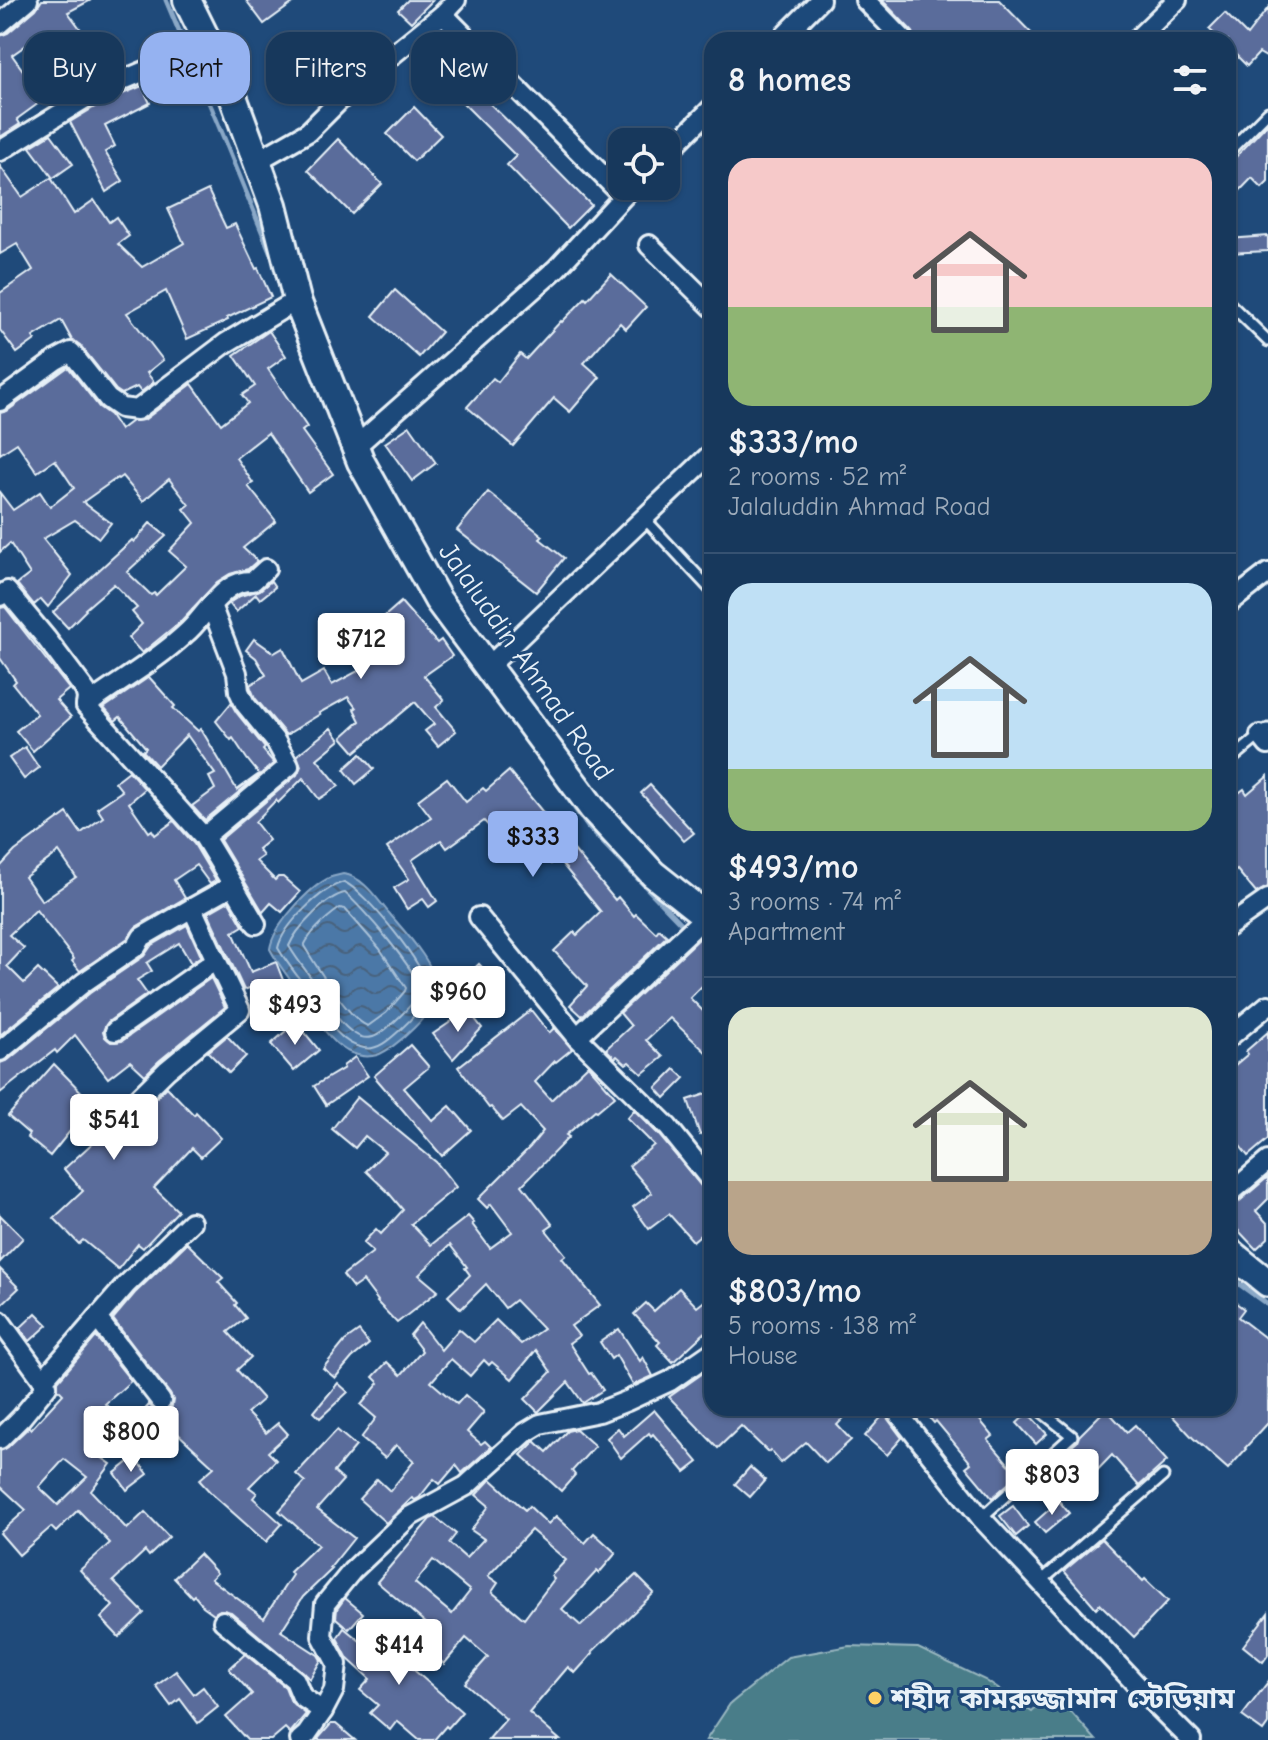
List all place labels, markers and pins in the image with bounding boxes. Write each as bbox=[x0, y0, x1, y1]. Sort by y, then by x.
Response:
pin: $712 bbox=[314, 613, 408, 681]
pin: $333 bbox=[486, 811, 580, 879]
pin: $960 bbox=[411, 966, 505, 1034]
pin: $493 bbox=[248, 979, 342, 1047]
pin: $541 bbox=[67, 1094, 161, 1162]
pin: $800 bbox=[84, 1406, 178, 1474]
pin: $803 bbox=[1005, 1449, 1099, 1517]
pin: $414 bbox=[352, 1619, 446, 1687]
place label: শহীদ কামরুজ্জামান স্টেডিয়াম bbox=[890, 1682, 1235, 1715]
marker: শহীদ কামরুজ্জামান স্টেডিয়াম bbox=[866, 1689, 884, 1707]

